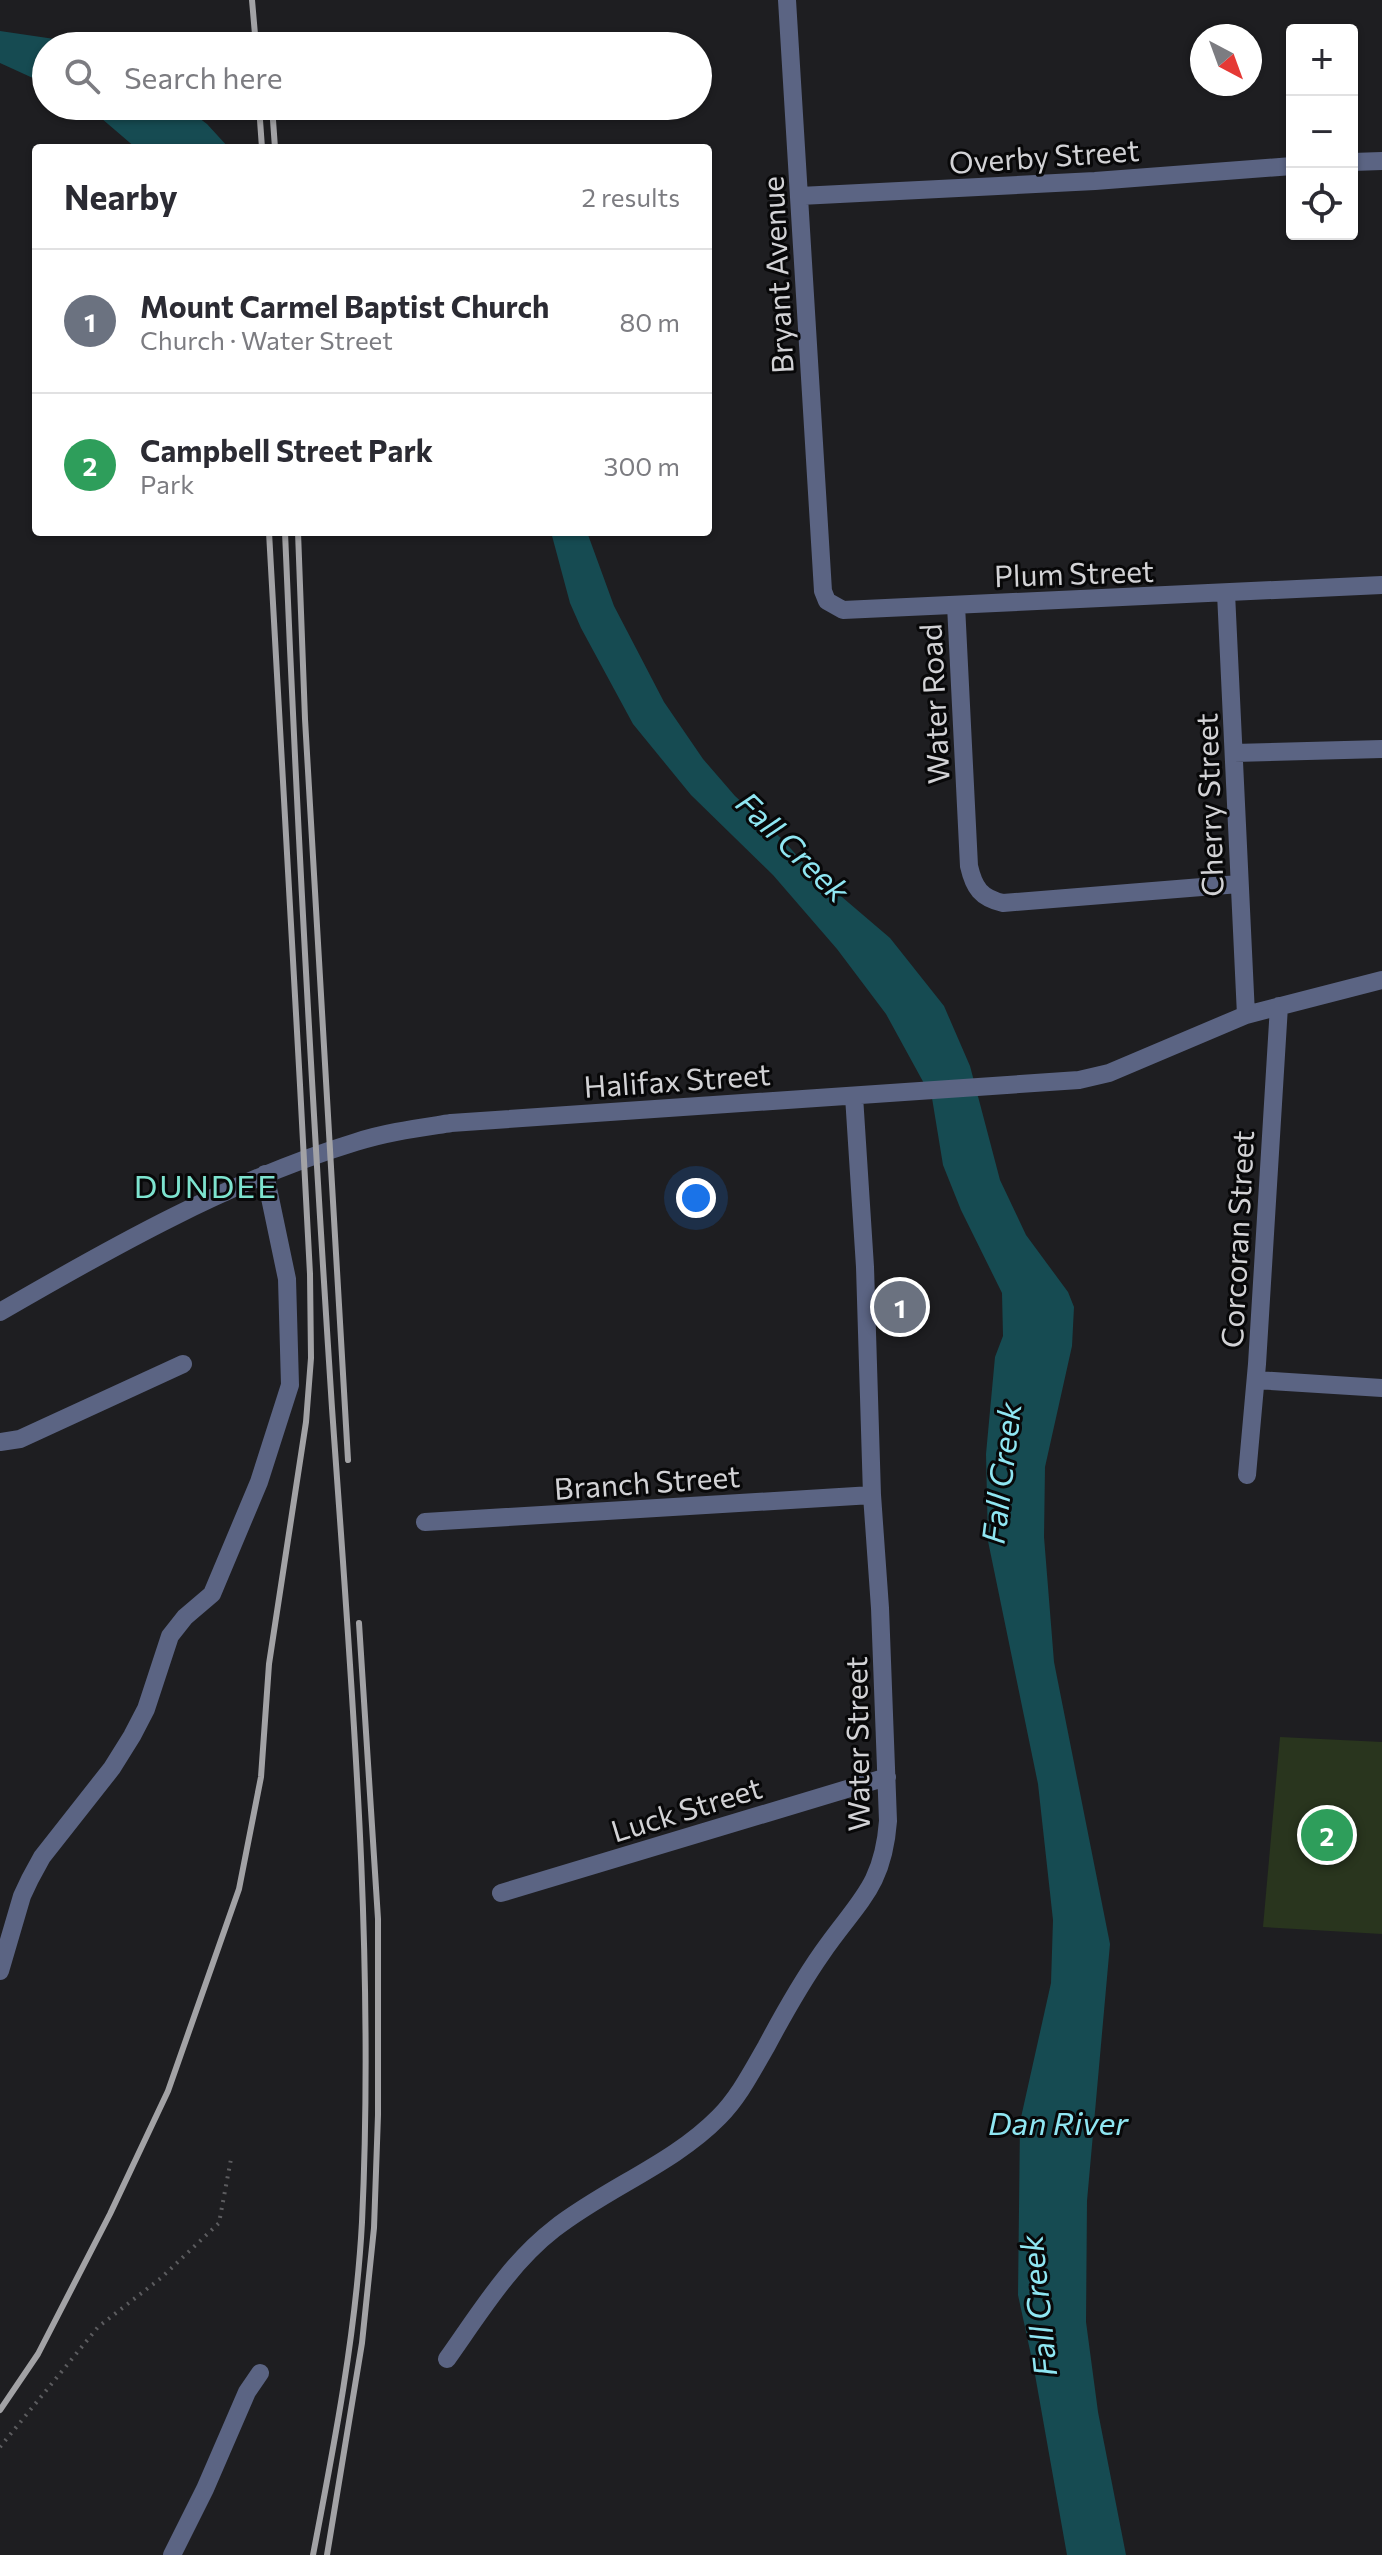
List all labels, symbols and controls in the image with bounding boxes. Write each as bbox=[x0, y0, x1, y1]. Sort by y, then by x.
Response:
north arrow bbox=[1190, 24, 1262, 96]
map controls bbox=[1286, 24, 1358, 240]
button: + bbox=[1286, 24, 1358, 96]
search box bbox=[32, 32, 712, 120]
icon: search bbox=[60, 54, 104, 98]
text: Search here bbox=[124, 58, 283, 95]
button: − bbox=[1286, 96, 1358, 168]
street label: Overby Street bbox=[948, 130, 1140, 180]
button: locate bbox=[1286, 168, 1358, 240]
text: Nearby bbox=[64, 175, 178, 217]
street label: Bryant Avenue bbox=[752, 175, 800, 375]
text: 2 results bbox=[582, 181, 680, 212]
text: Mount Carmel Baptist Church bbox=[140, 287, 549, 324]
text: 1 bbox=[84, 306, 96, 337]
text: 80 m bbox=[620, 306, 680, 337]
text: Church · Water Street bbox=[140, 324, 393, 355]
text: Campbell Street Park bbox=[140, 431, 433, 468]
text: 2 bbox=[83, 450, 97, 481]
text: 300 m bbox=[604, 450, 680, 481]
text: Park bbox=[140, 468, 194, 499]
street label: Plum Street bbox=[993, 551, 1155, 593]
street label: Water Road bbox=[910, 623, 956, 785]
street label: Cherry Street bbox=[1186, 713, 1230, 897]
water label: Fall Creek bbox=[729, 782, 859, 910]
street label: Halifax Street bbox=[582, 1054, 772, 1104]
street label: Corcoran Street bbox=[1212, 1129, 1260, 1349]
district label: DUNDEE bbox=[134, 1165, 278, 1205]
your location bbox=[676, 1178, 716, 1218]
pin: 1 bbox=[874, 1277, 926, 1337]
water label: Fall Creek bbox=[971, 1399, 1029, 1546]
street label: Branch Street bbox=[553, 1456, 741, 1506]
street label: Water Street bbox=[836, 1656, 876, 1832]
street label: Luck Street bbox=[606, 1768, 766, 1848]
pin: 2 bbox=[1301, 1805, 1353, 1865]
water label: Dan River bbox=[988, 2102, 1129, 2142]
water label: Fall Creek bbox=[1010, 2233, 1064, 2379]

